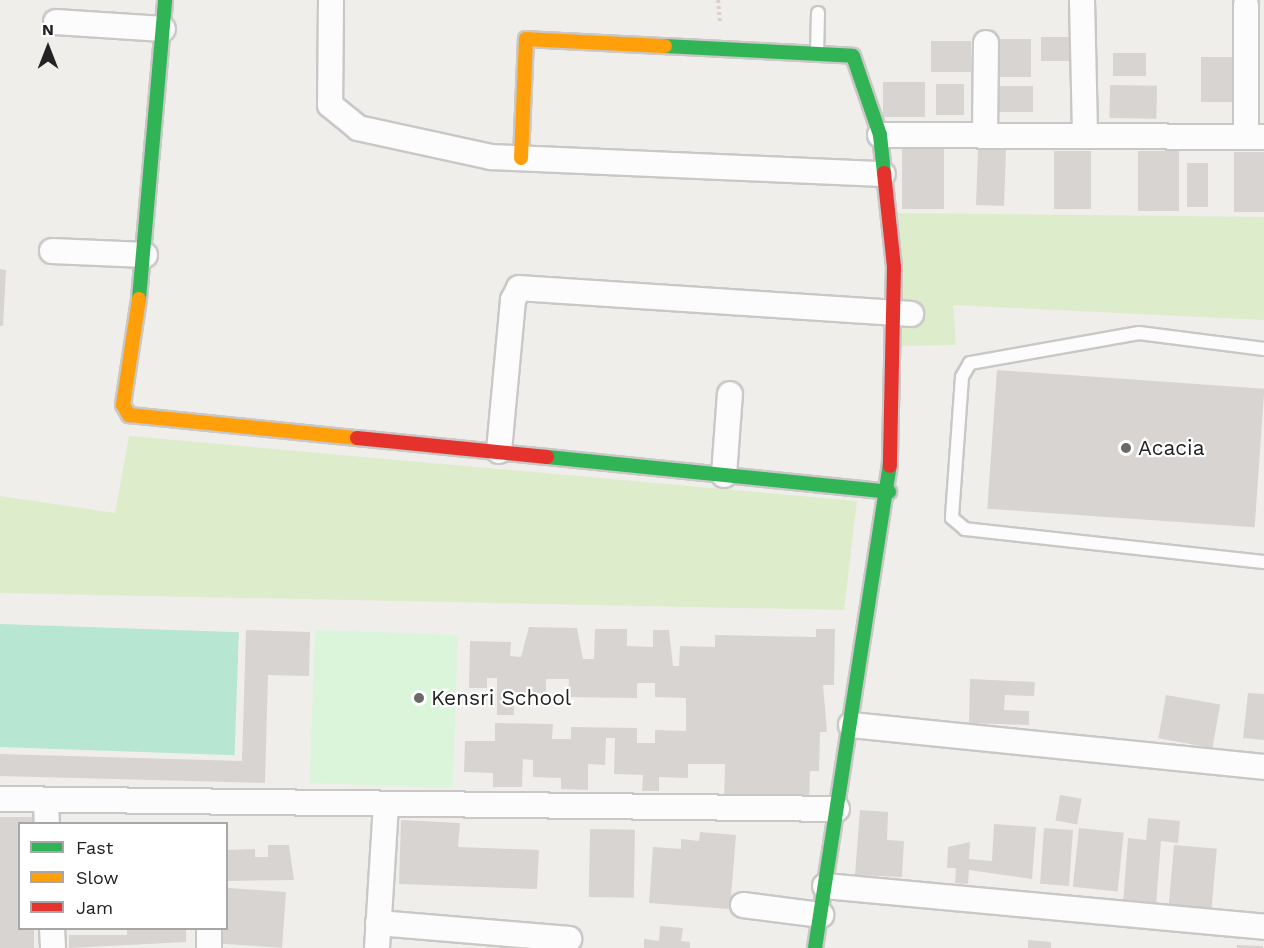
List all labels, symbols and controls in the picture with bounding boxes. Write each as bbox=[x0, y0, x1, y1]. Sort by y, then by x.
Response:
north arrow bbox=[18, 18, 78, 78]
text: N bbox=[42, 20, 54, 39]
place label: Acacia bbox=[1138, 435, 1205, 461]
marker: Acacia bbox=[1119, 441, 1133, 455]
place label: Kensri School bbox=[431, 685, 571, 711]
marker: Kensri School bbox=[412, 691, 426, 705]
legend bbox=[18, 822, 228, 930]
text: Fast bbox=[76, 837, 113, 858]
text: Slow bbox=[76, 867, 119, 888]
text: Jam bbox=[76, 897, 113, 918]

